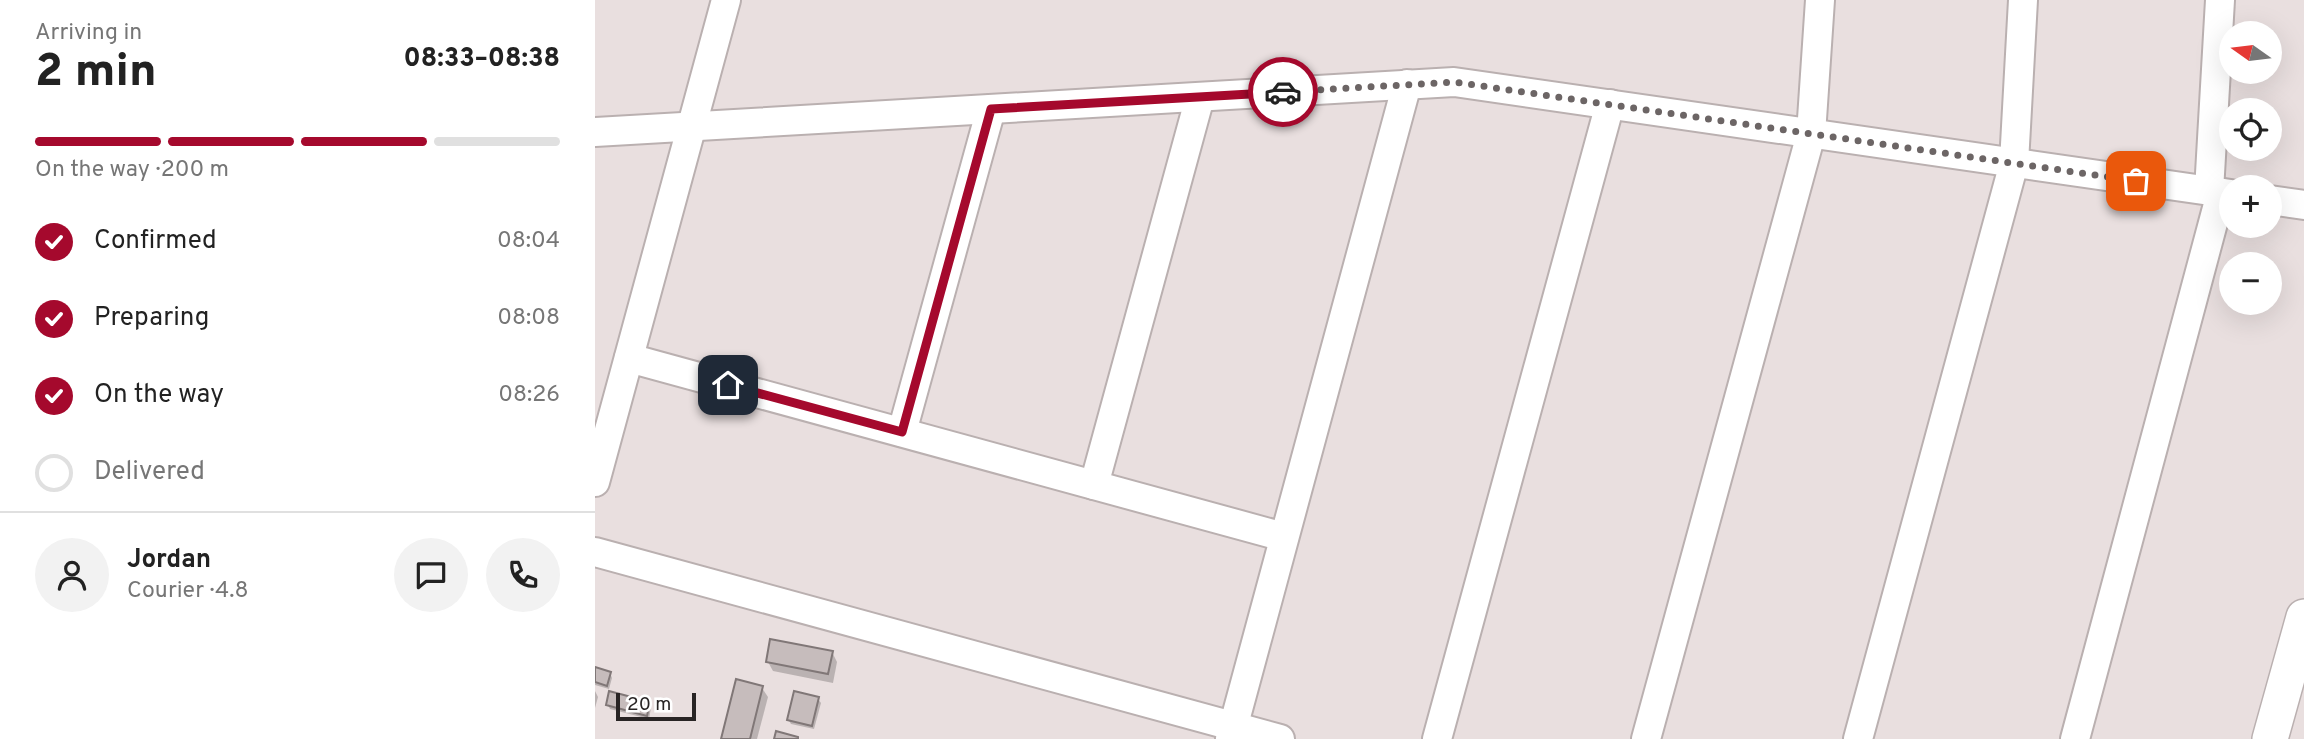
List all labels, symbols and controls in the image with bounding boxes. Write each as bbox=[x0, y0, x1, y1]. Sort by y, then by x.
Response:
text: Arriving in bbox=[35, 19, 142, 48]
north arrow bbox=[2219, 21, 2282, 84]
map controls bbox=[2219, 21, 2282, 315]
text: 08:33–08:38 bbox=[404, 43, 560, 76]
text: 2 min bbox=[35, 44, 157, 103]
courier bbox=[1248, 57, 1318, 127]
icon: car bbox=[1264, 73, 1302, 111]
button: locate bbox=[2219, 98, 2282, 161]
pin bbox=[2106, 151, 2166, 211]
text: On the way · 200 m bbox=[35, 156, 229, 185]
icon: bag bbox=[2117, 162, 2155, 200]
button: + bbox=[2219, 175, 2282, 238]
icon: check bbox=[35, 223, 73, 261]
text: Confirmed bbox=[94, 225, 217, 258]
text: 08:04 bbox=[497, 227, 560, 256]
button: − bbox=[2219, 252, 2282, 315]
icon: check bbox=[35, 300, 73, 338]
text: Preparing bbox=[94, 302, 209, 335]
text: 08:08 bbox=[497, 304, 560, 333]
pin bbox=[698, 355, 758, 415]
icon: home bbox=[709, 366, 747, 404]
icon: check bbox=[35, 377, 73, 415]
text: On the way bbox=[94, 379, 224, 412]
text: 08:26 bbox=[498, 381, 560, 410]
text: Delivered bbox=[94, 456, 205, 489]
button: person bbox=[35, 538, 109, 612]
button: chat bbox=[394, 538, 468, 612]
button: phone bbox=[486, 538, 560, 612]
text: Jordan bbox=[127, 544, 211, 577]
text: Courier · 4.8 bbox=[127, 577, 248, 606]
scale bar bbox=[616, 690, 697, 722]
text: 20 m bbox=[627, 693, 671, 717]

